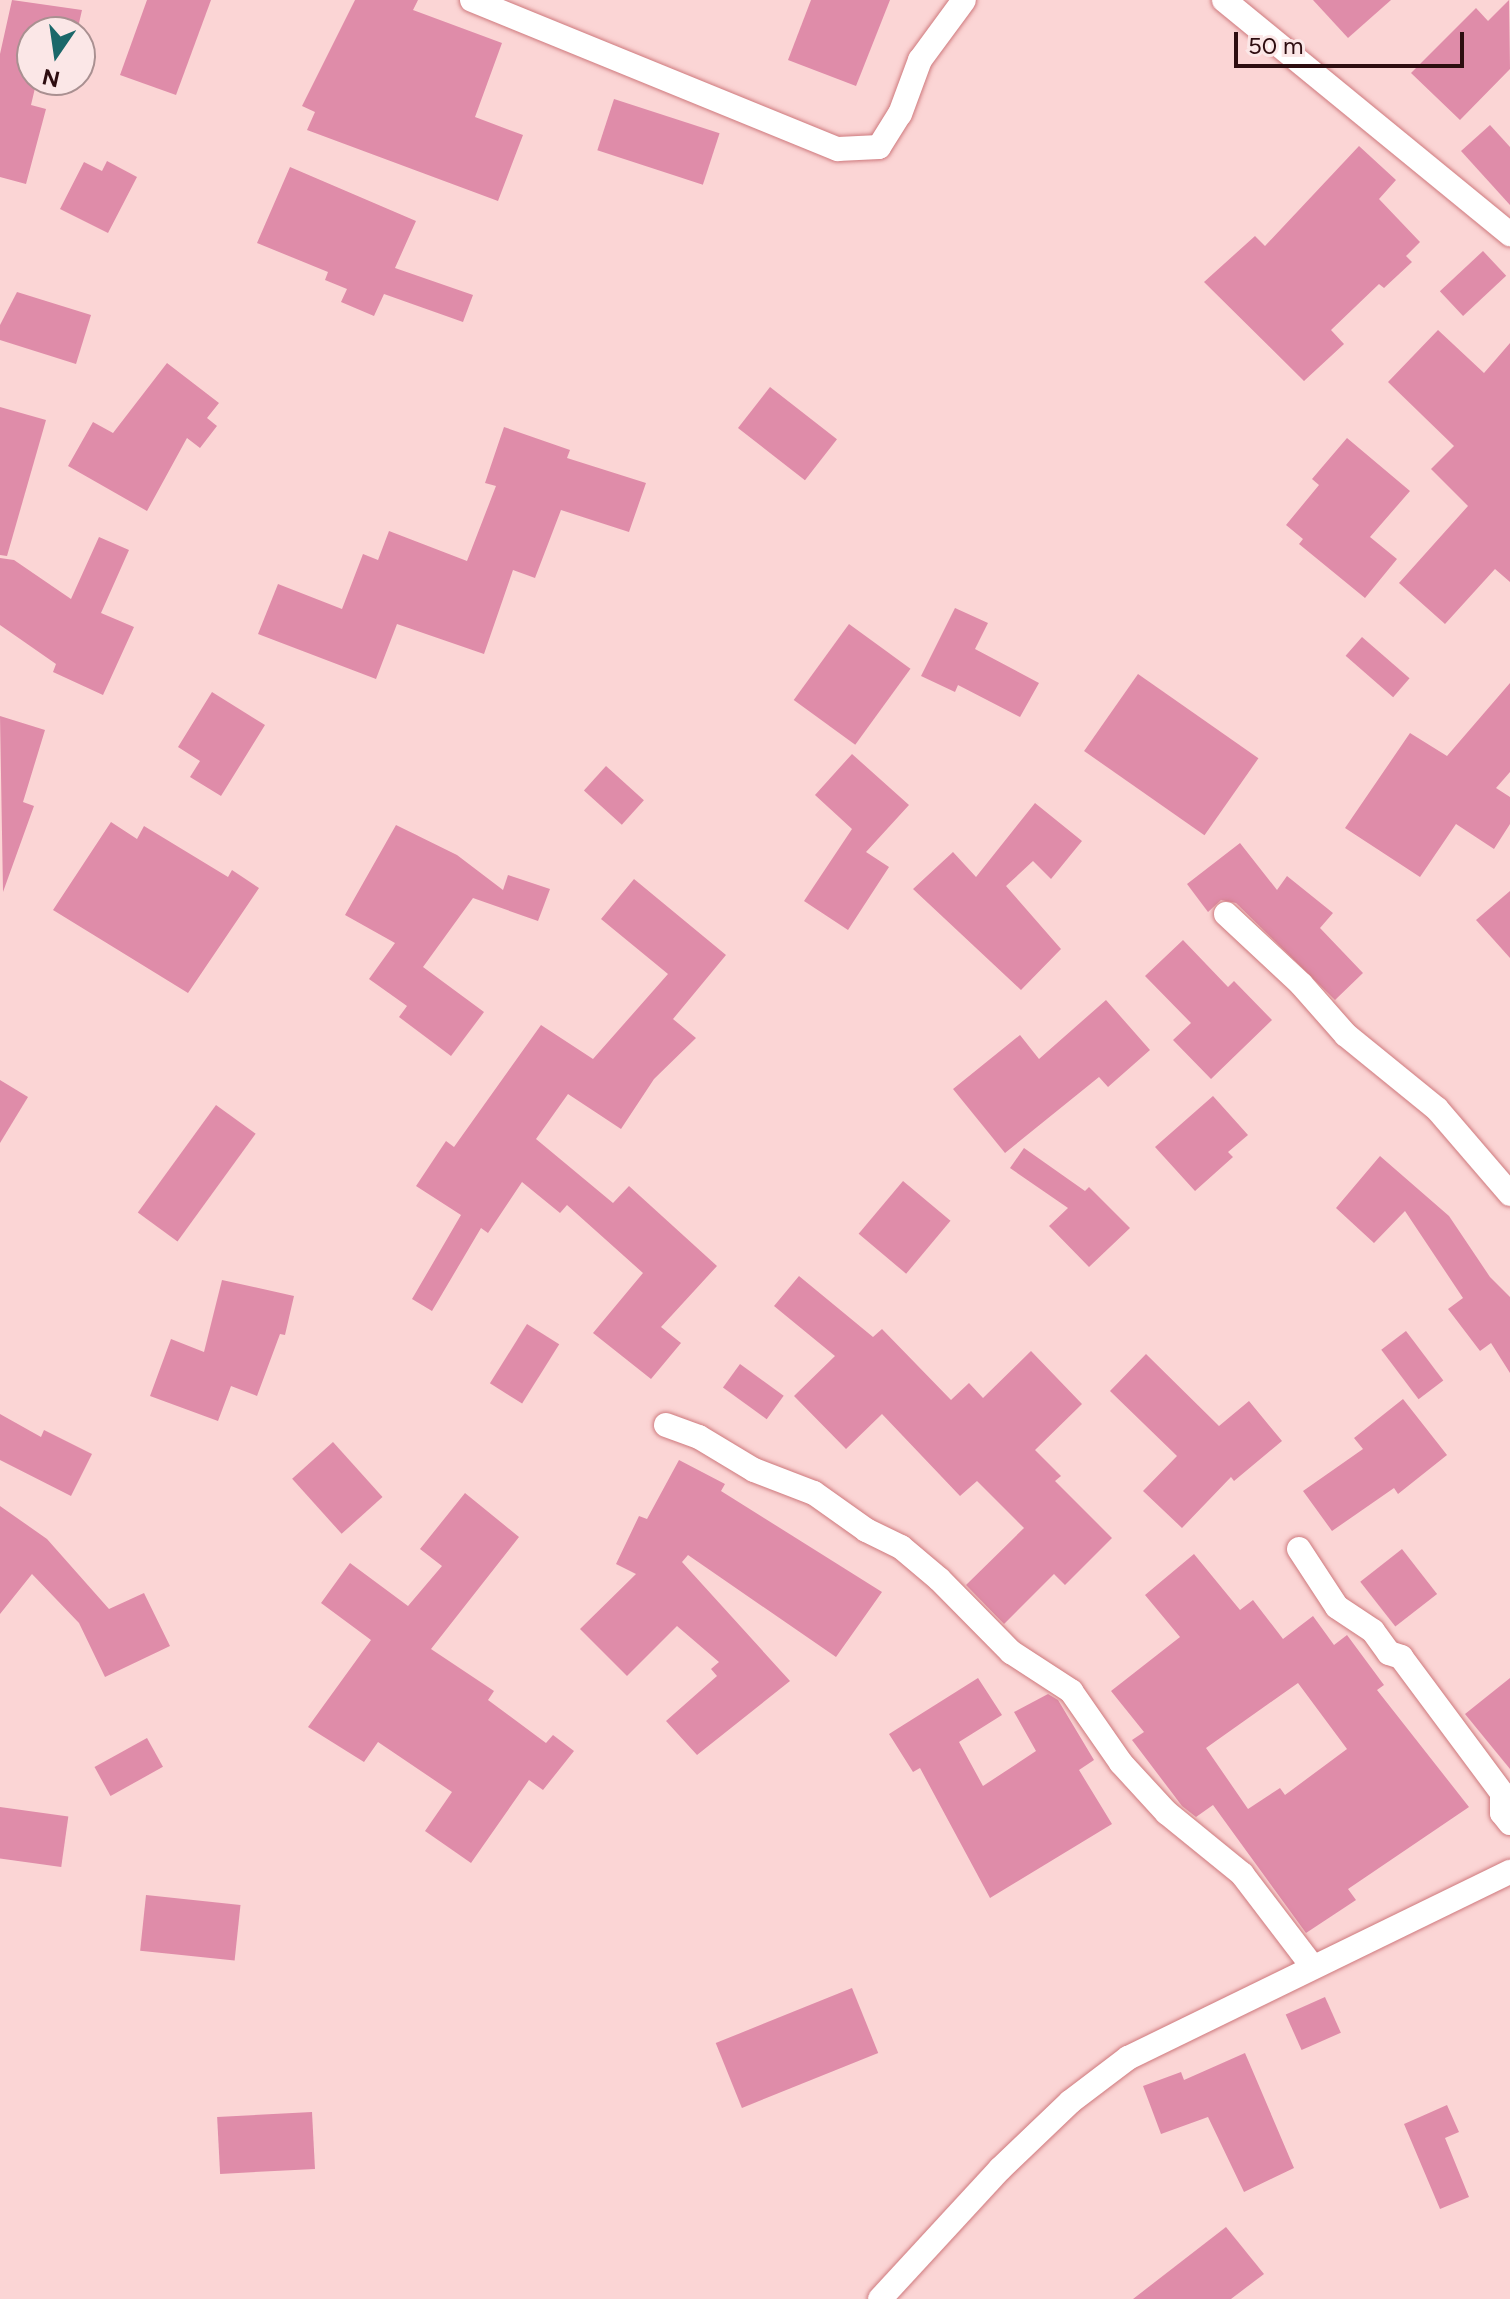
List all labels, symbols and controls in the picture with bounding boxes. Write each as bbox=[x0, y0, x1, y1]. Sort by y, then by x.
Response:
north arrow bbox=[16, 16, 96, 96]
scale bar bbox=[1238, 16, 1468, 66]
text: 50 m bbox=[1248, 31, 1304, 60]
text: N bbox=[40, 63, 62, 93]

